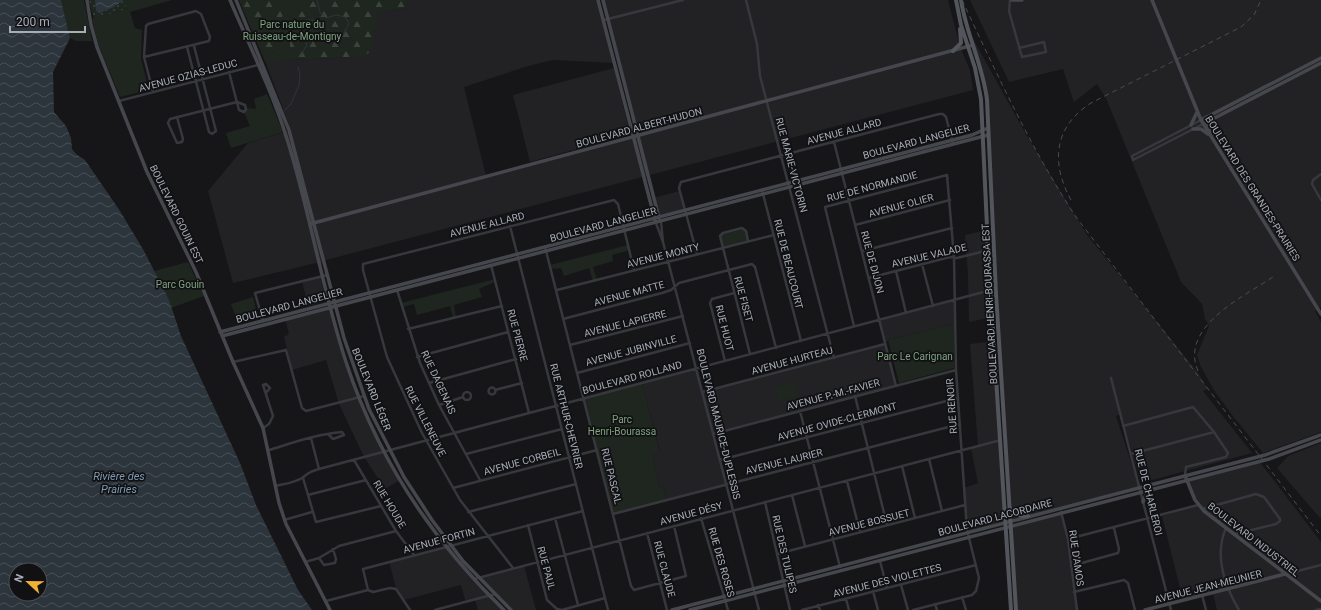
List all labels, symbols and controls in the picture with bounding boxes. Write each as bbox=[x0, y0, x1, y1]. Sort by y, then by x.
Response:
scale bar bbox=[10, 8, 85, 34]
text: 200 m bbox=[16, 15, 50, 29]
park label: Parc nature du Ruisseau-de-Montigny bbox=[243, 19, 342, 42]
street label: AVENUE OZIAS-LEDUC bbox=[138, 57, 239, 94]
street label: BOULEVARD ALBERT-HUDON bbox=[575, 105, 703, 150]
street label: BOULEVARD DES GRANDES-PRAIRIES bbox=[1203, 114, 1302, 263]
street label: AVENUE ALLARD bbox=[806, 116, 883, 147]
street label: RUE MARIE-VICTORIN bbox=[774, 117, 809, 214]
street label: BOULEVARD LANGELIER bbox=[862, 122, 971, 161]
street label: BOULEVARD GOUIN EST bbox=[148, 163, 205, 265]
street label: RUE DE NORMANDIE bbox=[826, 169, 919, 204]
street label: AVENUE OLIER bbox=[867, 192, 935, 219]
street label: BOULEVARD LANGELIER bbox=[549, 205, 658, 244]
street label: AVENUE ALLARD bbox=[449, 210, 526, 239]
street label: RUE DE BEAUCOURT bbox=[772, 218, 805, 310]
street label: BOULEVARD HENRI-BOURASSA EST bbox=[980, 223, 999, 385]
street label: RUE DE DIJON bbox=[859, 230, 886, 295]
street label: AVENUE MONTY bbox=[626, 241, 701, 270]
street label: AVENUE VALADE bbox=[890, 241, 968, 269]
street label: RUE FISET bbox=[732, 275, 755, 323]
park label: Parc Gouin bbox=[156, 279, 204, 290]
street label: AVENUE MATTE bbox=[593, 279, 666, 308]
street label: BOULEVARD LANGELIER bbox=[235, 286, 344, 325]
street label: RUE HUOT bbox=[713, 304, 736, 352]
street label: RUE PIERRE bbox=[505, 308, 530, 363]
street label: AVENUE LAPIERRE bbox=[583, 308, 668, 339]
street label: AVENUE JUBINVILLE bbox=[585, 333, 678, 368]
street label: AVENUE HURTEAU bbox=[750, 344, 834, 377]
street label: BOULEVARD LÉGER bbox=[350, 346, 394, 432]
street label: BOULEVARD MAURICE-DUPLESSIS bbox=[694, 348, 743, 501]
street label: RUE DAGENAIS bbox=[419, 349, 458, 416]
park label: Parc Le Carignan bbox=[877, 351, 953, 362]
street label: BOULEVARD ROLLAND bbox=[581, 359, 683, 396]
street label: RUE ARTHUR-CHEVRIER bbox=[548, 362, 585, 470]
street label: AVENUE P.-M.-FAVIER bbox=[785, 377, 881, 412]
street label: RUE RENOIR bbox=[944, 378, 959, 434]
street label: RUE VILLENEUVE bbox=[403, 384, 448, 459]
street label: AVENUE OVIDE-CLERMONT bbox=[776, 400, 898, 443]
park label: Parc Henri-Bourassa bbox=[588, 414, 656, 437]
street label: AVENUE CORBEIL bbox=[482, 446, 563, 477]
street label: RUE PASCAL bbox=[599, 447, 624, 506]
street label: AVENUE LAURIER bbox=[744, 447, 824, 476]
street label: RUE DE CHARLEROI bbox=[1132, 448, 1165, 537]
water label: Rivière des Prairies bbox=[93, 470, 145, 496]
street label: RUE HOUDE bbox=[371, 478, 408, 530]
street label: BOULEVARD LACORDAIRE bbox=[937, 497, 1054, 538]
street label: AVENUE DÉSY bbox=[658, 499, 724, 527]
street label: BOULEVARD INDUSTRIEL bbox=[1206, 500, 1302, 579]
street label: AVENUE BOSSUET bbox=[827, 507, 911, 538]
street label: RUE DES TULIPES bbox=[770, 514, 799, 594]
street label: AVENUE FORTIN bbox=[402, 526, 476, 555]
street label: RUE DES ROSES bbox=[706, 526, 737, 598]
street label: RUE D'AMOS bbox=[1067, 529, 1086, 587]
street label: RUE CLAUDE bbox=[652, 540, 677, 599]
street label: RUE PAUL bbox=[535, 545, 558, 592]
north arrow bbox=[8, 562, 48, 602]
street label: AVENUE DES VIOLETTES bbox=[832, 562, 943, 599]
street label: AVENUE JEAN-MEUNIER bbox=[1153, 568, 1263, 605]
text: N bbox=[12, 572, 27, 584]

